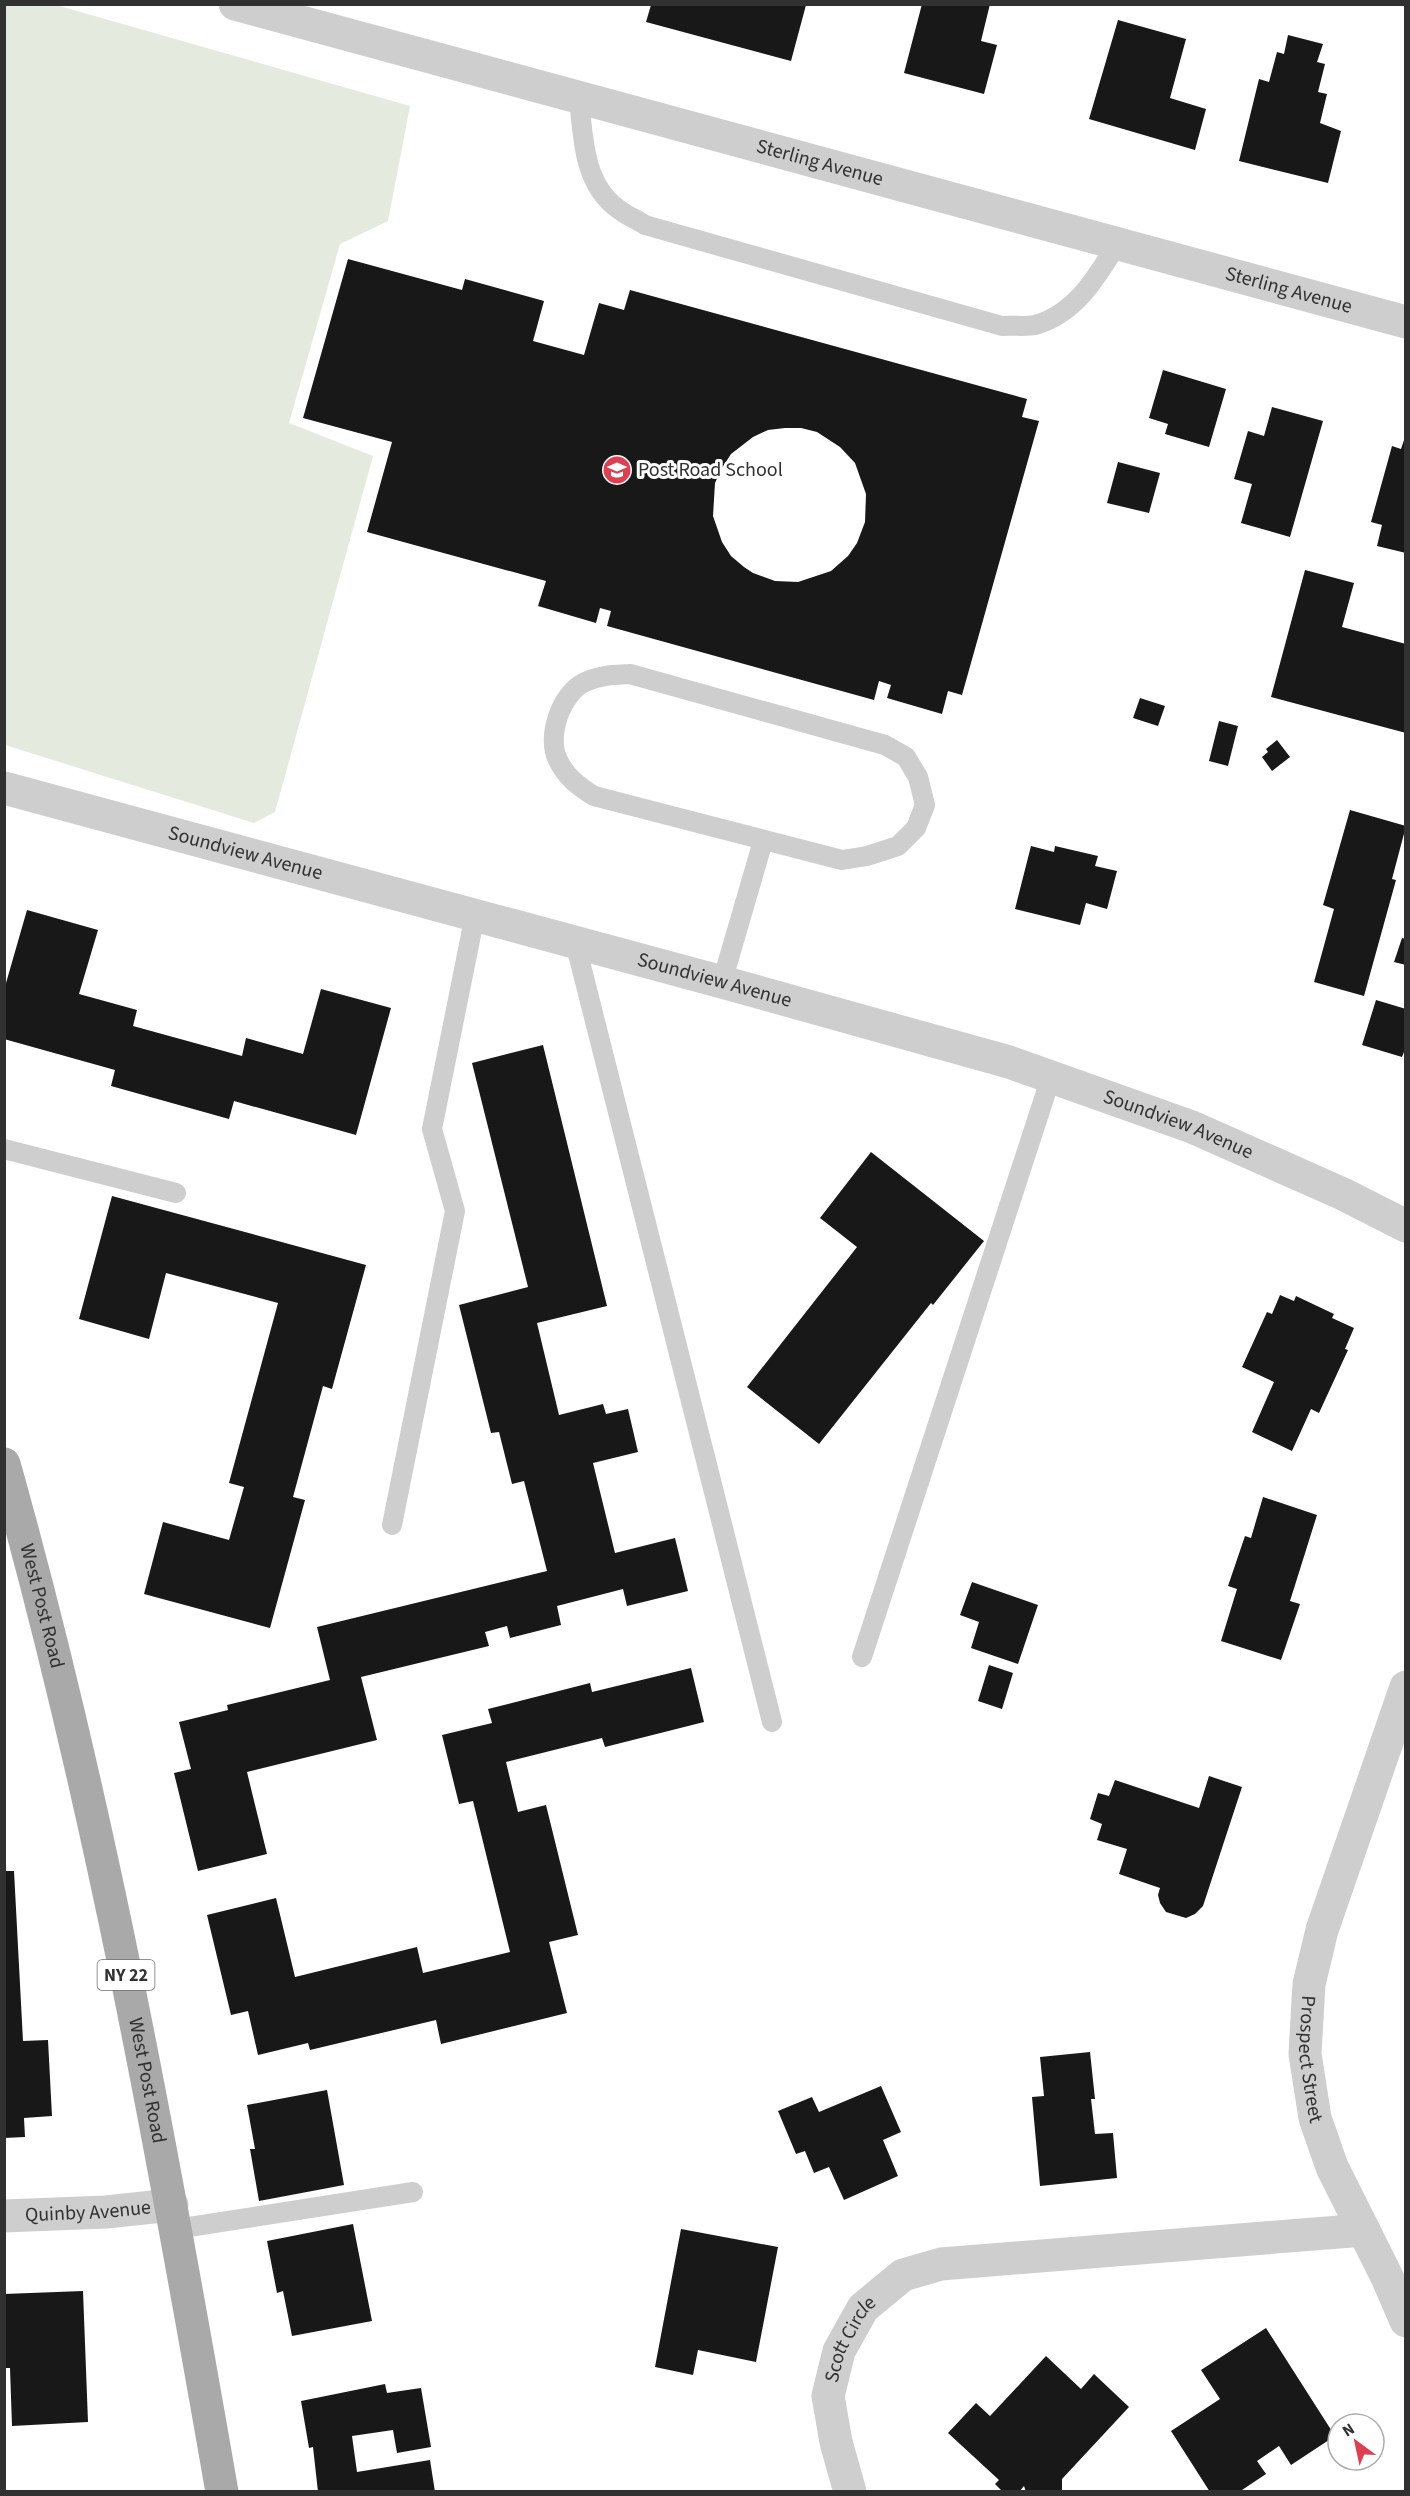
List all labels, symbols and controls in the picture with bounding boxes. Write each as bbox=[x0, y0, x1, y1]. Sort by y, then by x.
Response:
street label: Sterling Avenue bbox=[753, 132, 886, 193]
street label: Sterling Avenue bbox=[1222, 260, 1355, 321]
school or university icon: Post Road School bbox=[601, 454, 633, 486]
place label: Post Road School bbox=[638, 456, 783, 484]
street label: Soundview Avenue bbox=[165, 819, 326, 887]
street label: Soundview Avenue bbox=[634, 946, 795, 1015]
street label: Soundview Avenue bbox=[1099, 1083, 1258, 1166]
street label: West Post Road bbox=[12, 1541, 71, 1671]
road number: NY 22 bbox=[98, 1960, 154, 1990]
street label: Prospect Street bbox=[1291, 1994, 1330, 2127]
street label: West Post Road bbox=[121, 2015, 173, 2146]
street label: Quinby Avenue bbox=[24, 2193, 152, 2229]
street label: Scott Circle bbox=[818, 2289, 882, 2385]
north arrow bbox=[1326, 2412, 1386, 2472]
text: N bbox=[1338, 2418, 1359, 2442]

